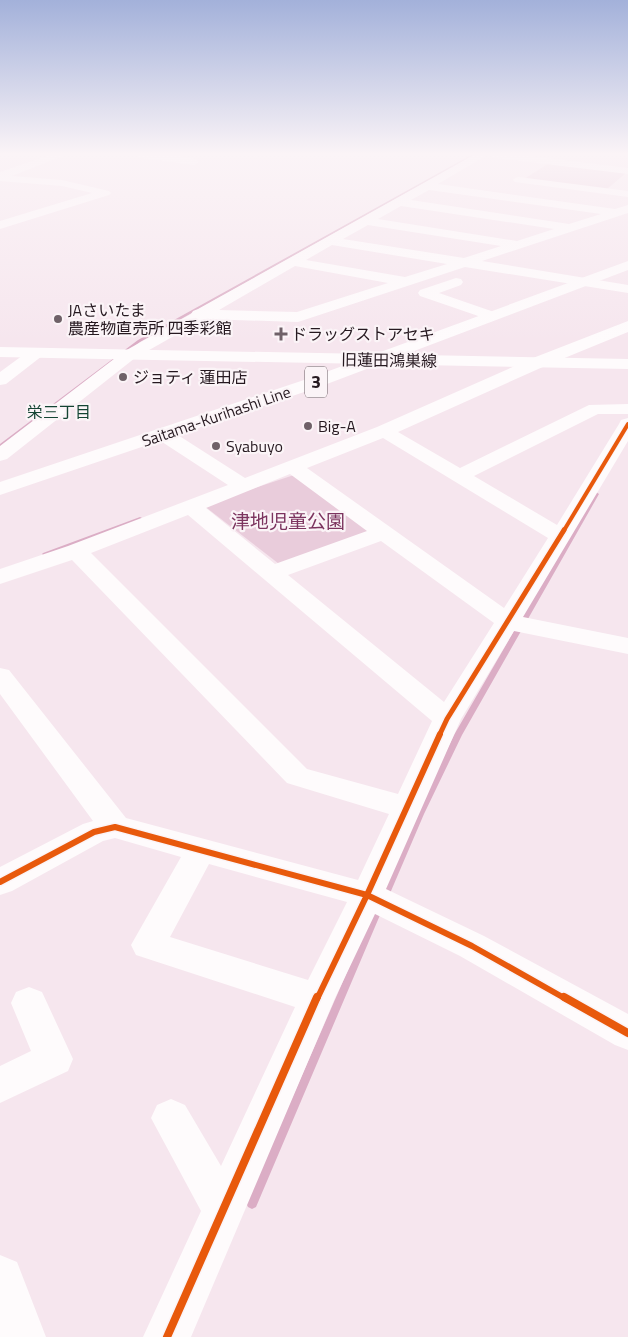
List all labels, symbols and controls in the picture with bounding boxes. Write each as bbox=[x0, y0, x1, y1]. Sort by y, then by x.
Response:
place label: JAさいたま 農産物直売所 四季彩館 bbox=[68, 298, 232, 340]
marker: JAさいたま 農産物直売所 四季彩館 bbox=[52, 313, 64, 325]
place label: ドラッグストアセキ bbox=[291, 322, 435, 346]
marker: ドラッグストアセキ bbox=[275, 328, 287, 340]
street label: 旧蓮田鴻巣線 bbox=[341, 347, 437, 373]
place label: ジョティ 蓮田店 bbox=[133, 365, 248, 389]
road number: 3 bbox=[305, 367, 327, 398]
marker: ジョティ 蓮田店 bbox=[117, 371, 129, 383]
street label: Saitama-Kurihashi Line bbox=[138, 379, 294, 453]
district label: 栄三丁目 bbox=[27, 400, 91, 424]
place label: Big-A bbox=[318, 414, 356, 438]
marker: Big-A bbox=[302, 420, 314, 432]
place label: Syabuyo bbox=[226, 434, 283, 458]
marker: Syabuyo bbox=[210, 440, 222, 452]
park label: 津地児童公園 bbox=[231, 506, 345, 535]

